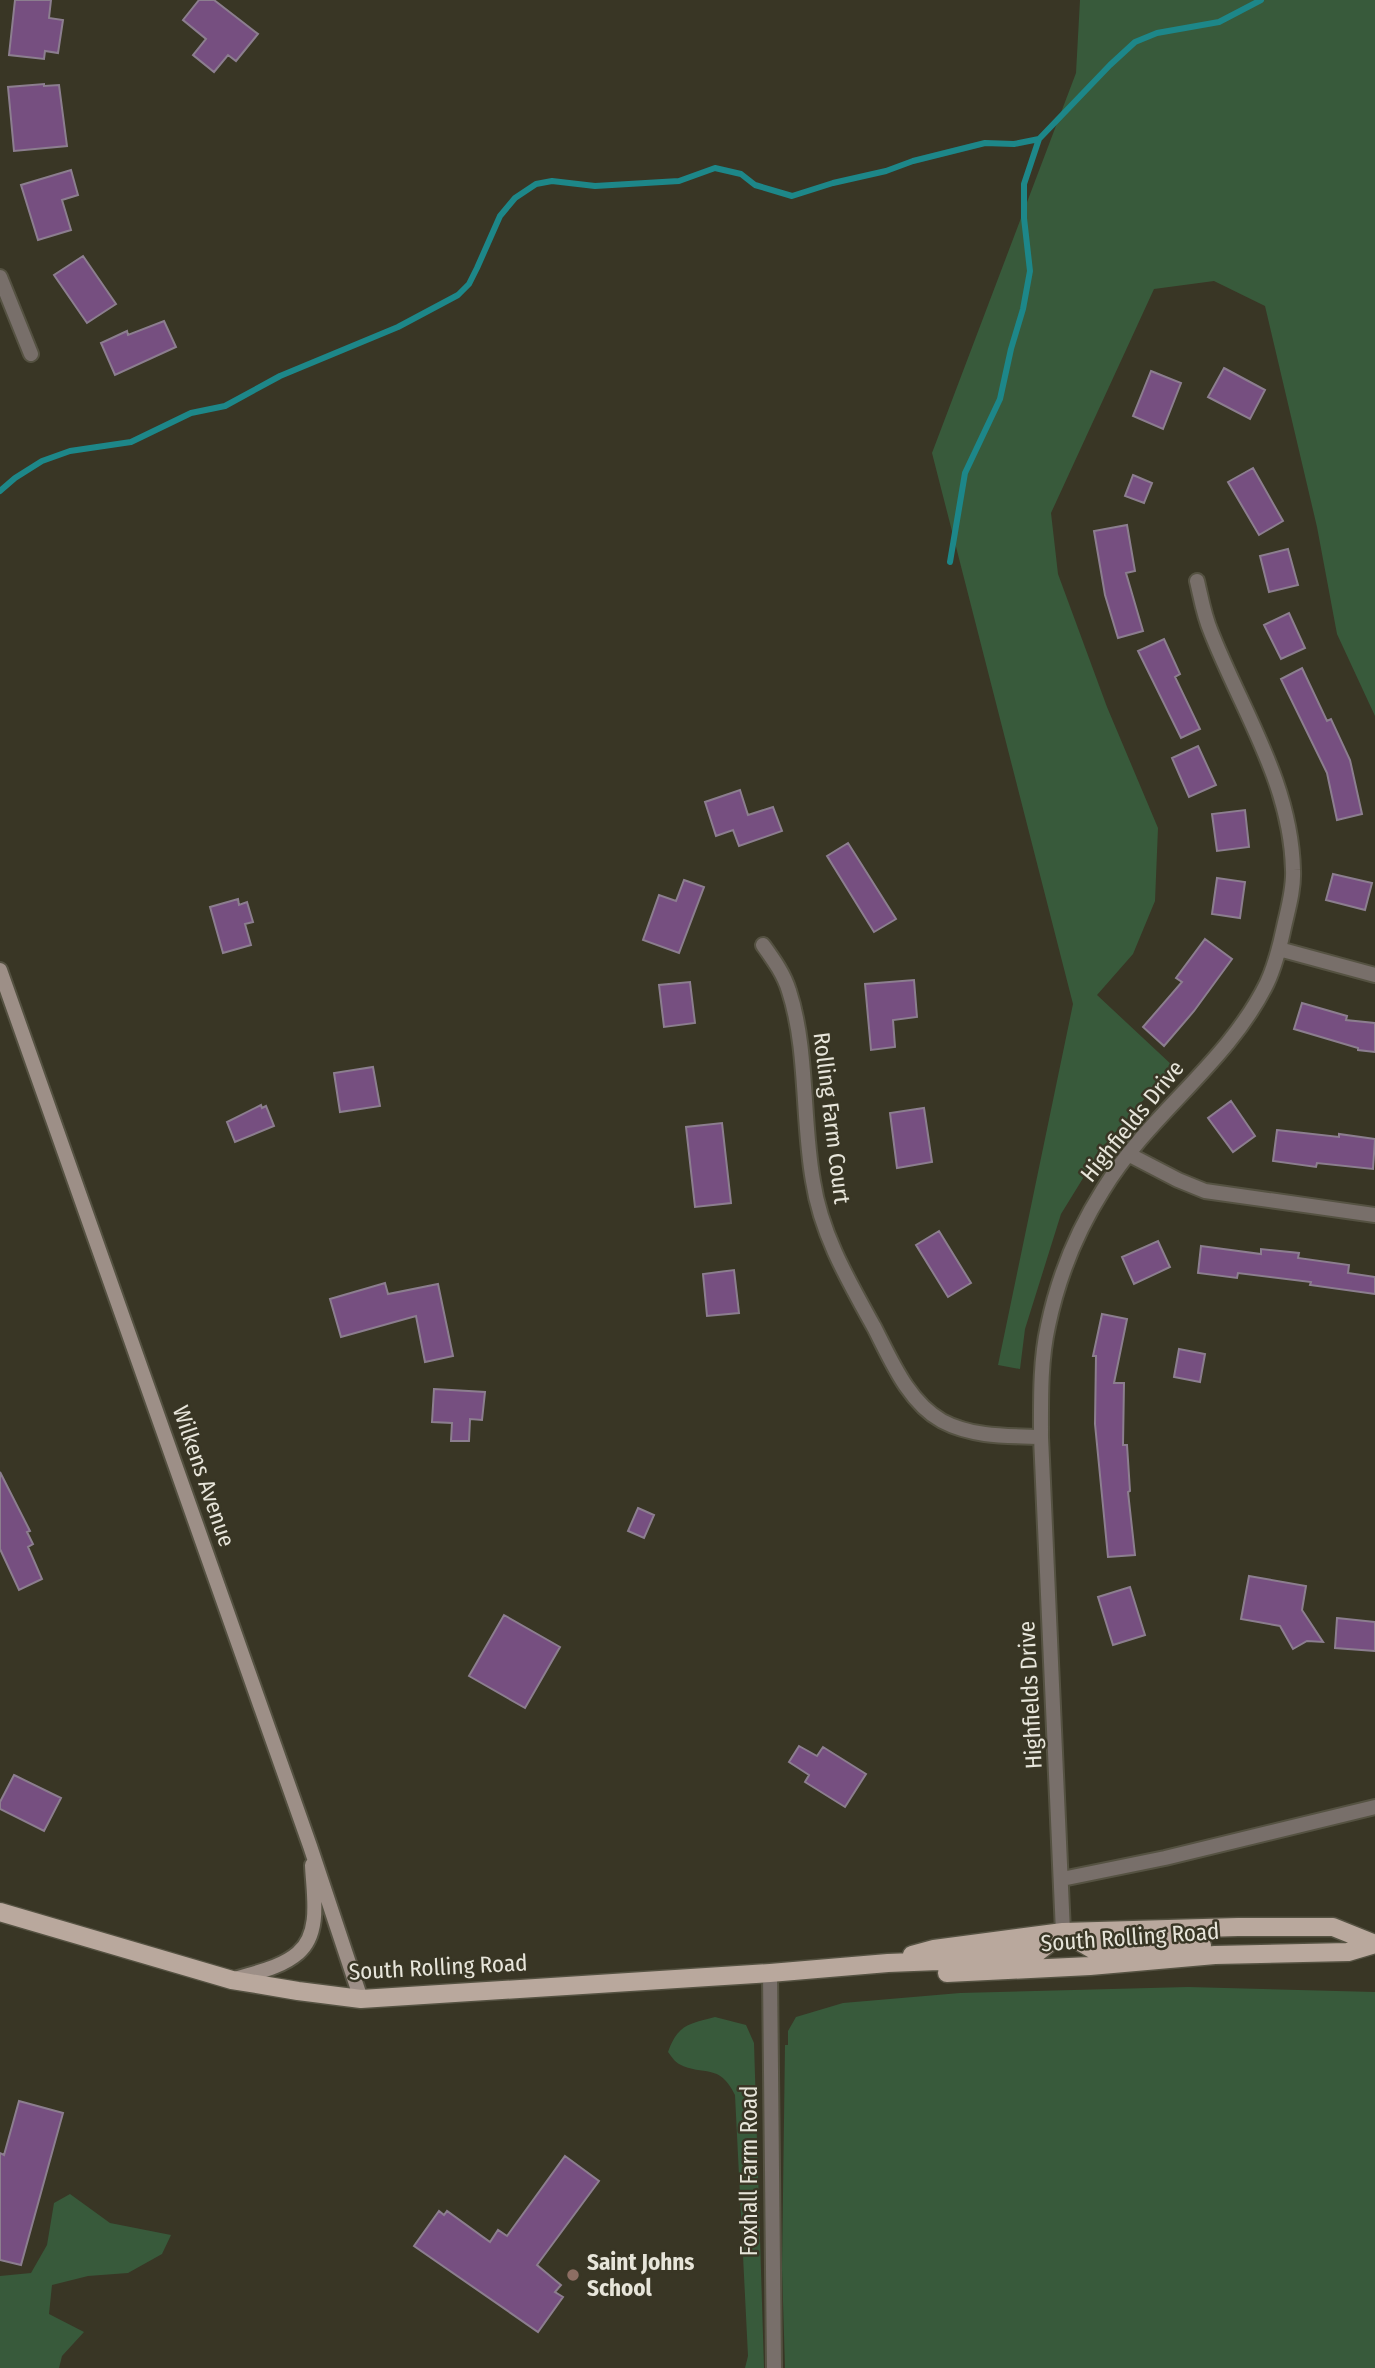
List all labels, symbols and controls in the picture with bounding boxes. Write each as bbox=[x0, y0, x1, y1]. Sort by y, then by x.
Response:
street label: Rolling Farm Court bbox=[808, 1031, 856, 1206]
street label: Highfields Drive bbox=[1074, 1055, 1190, 1187]
street label: Wilkens Avenue bbox=[167, 1402, 241, 1550]
street label: Highfields Drive bbox=[1012, 1620, 1048, 1770]
street label: South Rolling Road bbox=[1040, 1917, 1220, 1957]
street label: South Rolling Road bbox=[348, 1948, 528, 1986]
street label: Foxhall Farm Road bbox=[735, 2086, 763, 2256]
place label: Saint Johns School bbox=[587, 2248, 694, 2302]
marker: Saint Johns School bbox=[565, 2267, 581, 2283]

